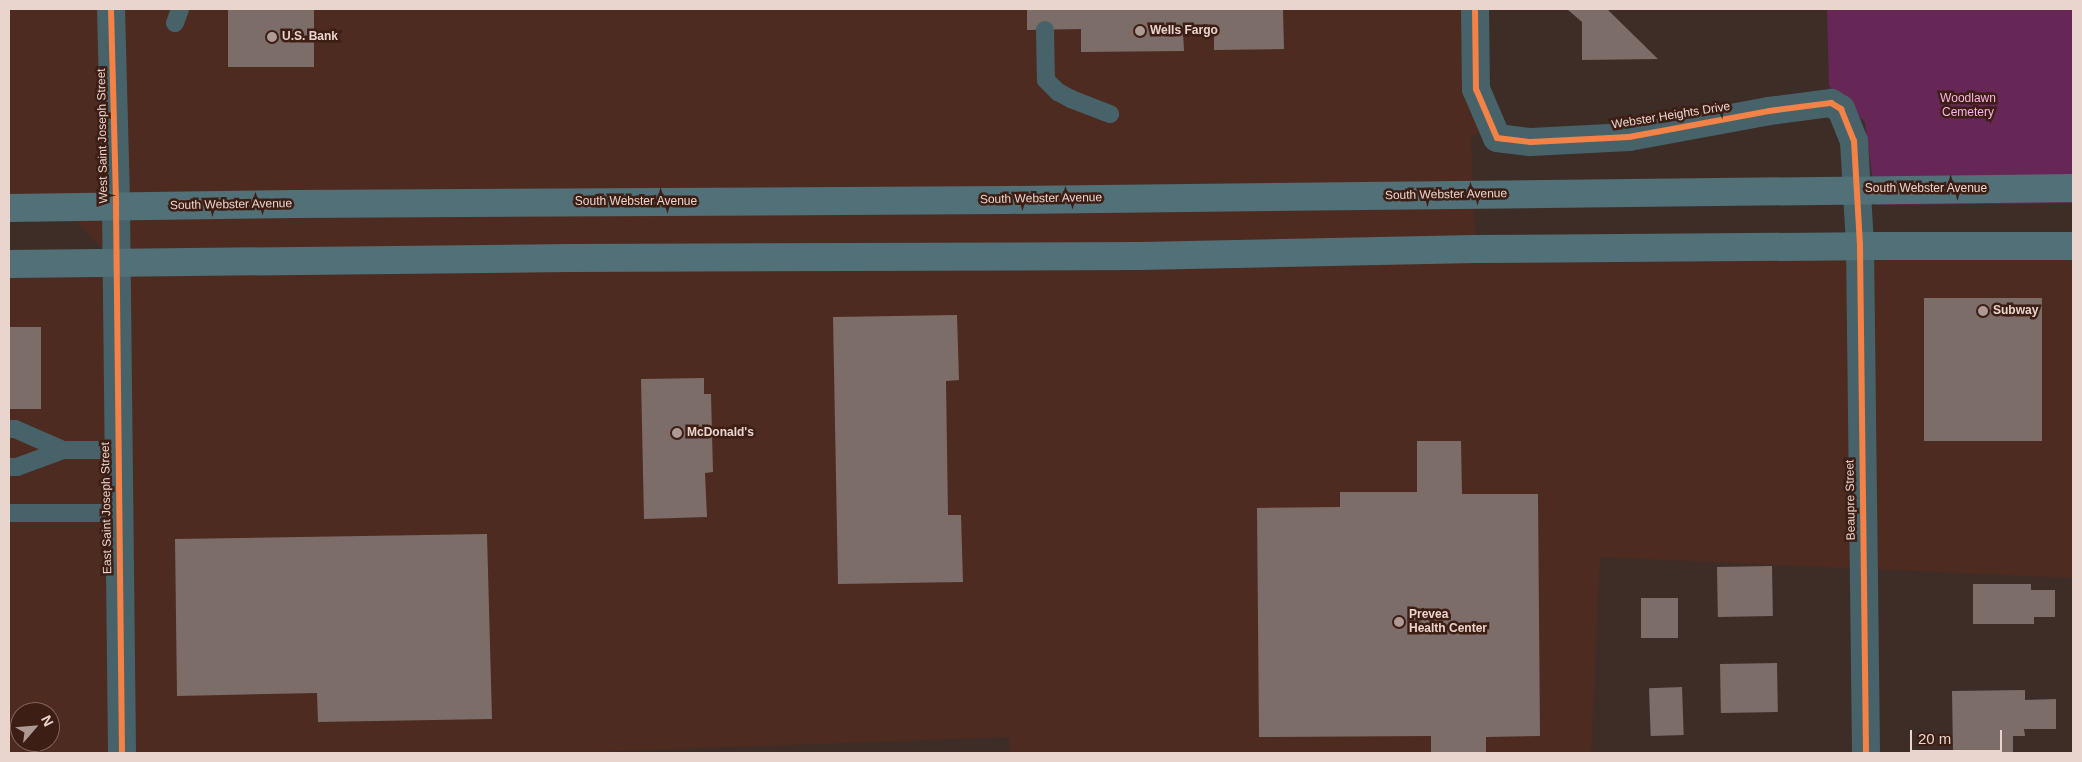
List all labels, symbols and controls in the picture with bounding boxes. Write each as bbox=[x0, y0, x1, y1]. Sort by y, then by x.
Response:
place label: Wells Fargo bbox=[1150, 24, 1218, 38]
marker: Wells Fargo bbox=[1134, 25, 1146, 37]
place label: U.S. Bank bbox=[282, 30, 338, 44]
marker: U.S. Bank bbox=[266, 31, 278, 43]
street label: West Saint Joseph Street bbox=[95, 68, 111, 204]
park label: Woodlawn Cemetery bbox=[1940, 92, 1996, 120]
street label: Webster Heights Drive bbox=[1611, 100, 1731, 132]
street label: South Webster Avenue bbox=[1865, 182, 1987, 196]
street label: South Webster Avenue bbox=[1384, 187, 1508, 203]
street label: South Webster Avenue bbox=[979, 191, 1103, 207]
street label: South Webster Avenue bbox=[575, 195, 697, 209]
street label: South Webster Avenue bbox=[169, 197, 293, 213]
place label: Subway bbox=[1993, 304, 2038, 318]
marker: Subway bbox=[1977, 305, 1989, 317]
place label: McDonald's bbox=[687, 426, 754, 440]
marker: McDonald's bbox=[671, 427, 683, 439]
street label: East Saint Joseph Street bbox=[99, 442, 115, 574]
street label: Beaupre Street bbox=[1843, 460, 1859, 540]
place label: Prevea Health Center bbox=[1409, 608, 1487, 636]
marker: Prevea Health Center bbox=[1393, 616, 1405, 628]
north arrow bbox=[10, 702, 60, 752]
text: N bbox=[38, 713, 57, 729]
scale bar bbox=[1912, 720, 2004, 752]
text: 20 m bbox=[1918, 730, 1951, 747]

